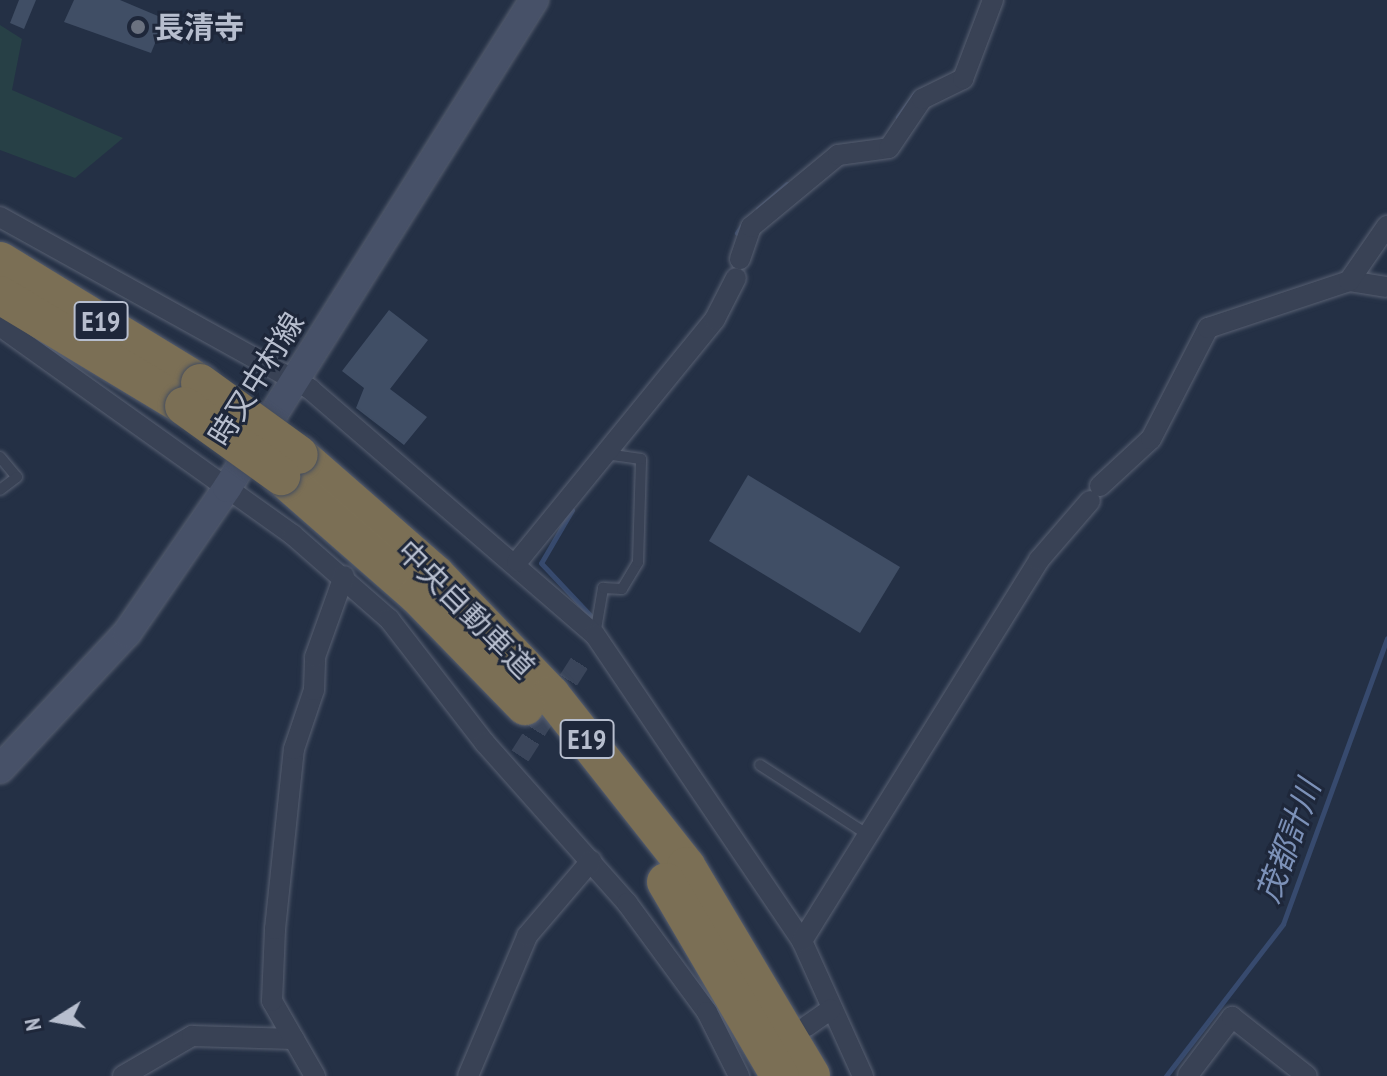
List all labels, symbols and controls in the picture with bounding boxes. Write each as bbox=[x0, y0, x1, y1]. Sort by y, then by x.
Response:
place label: 長清寺 bbox=[154, 9, 244, 45]
marker: 長清寺 bbox=[129, 18, 147, 36]
road number: E19 bbox=[73, 297, 129, 345]
street label: 時又中村線 bbox=[201, 306, 311, 452]
street label: 中央自動車道 bbox=[390, 533, 542, 685]
road number: E19 bbox=[559, 715, 615, 763]
water label: 茂都計川 bbox=[1248, 774, 1328, 908]
north arrow bbox=[16, 980, 96, 1060]
text: N bbox=[18, 1016, 47, 1033]

